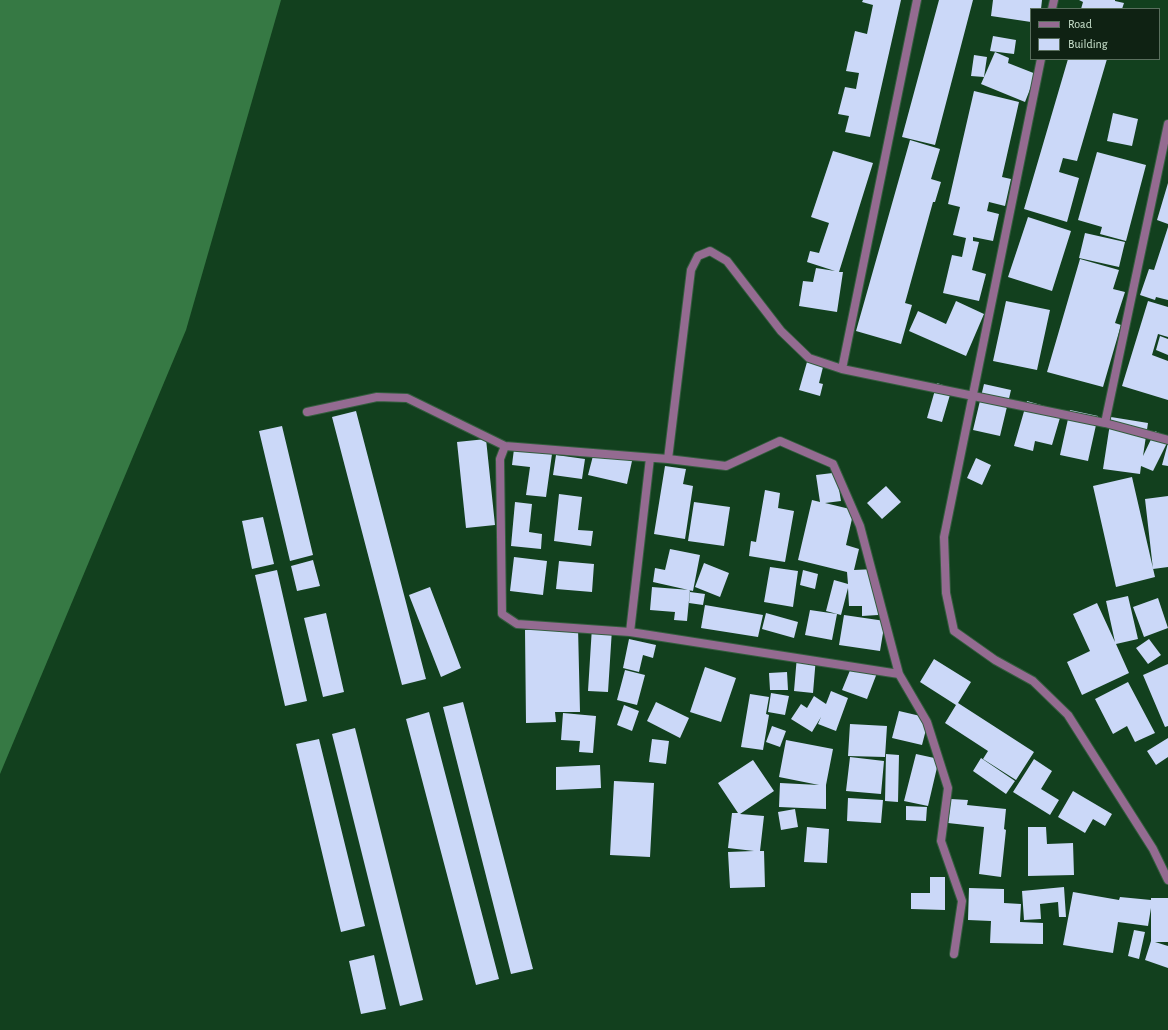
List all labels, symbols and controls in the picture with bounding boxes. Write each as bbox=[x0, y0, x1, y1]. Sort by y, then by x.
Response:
legend bbox=[1030, 8, 1160, 60]
text: Road bbox=[1068, 18, 1092, 30]
text: Building bbox=[1068, 38, 1108, 50]

